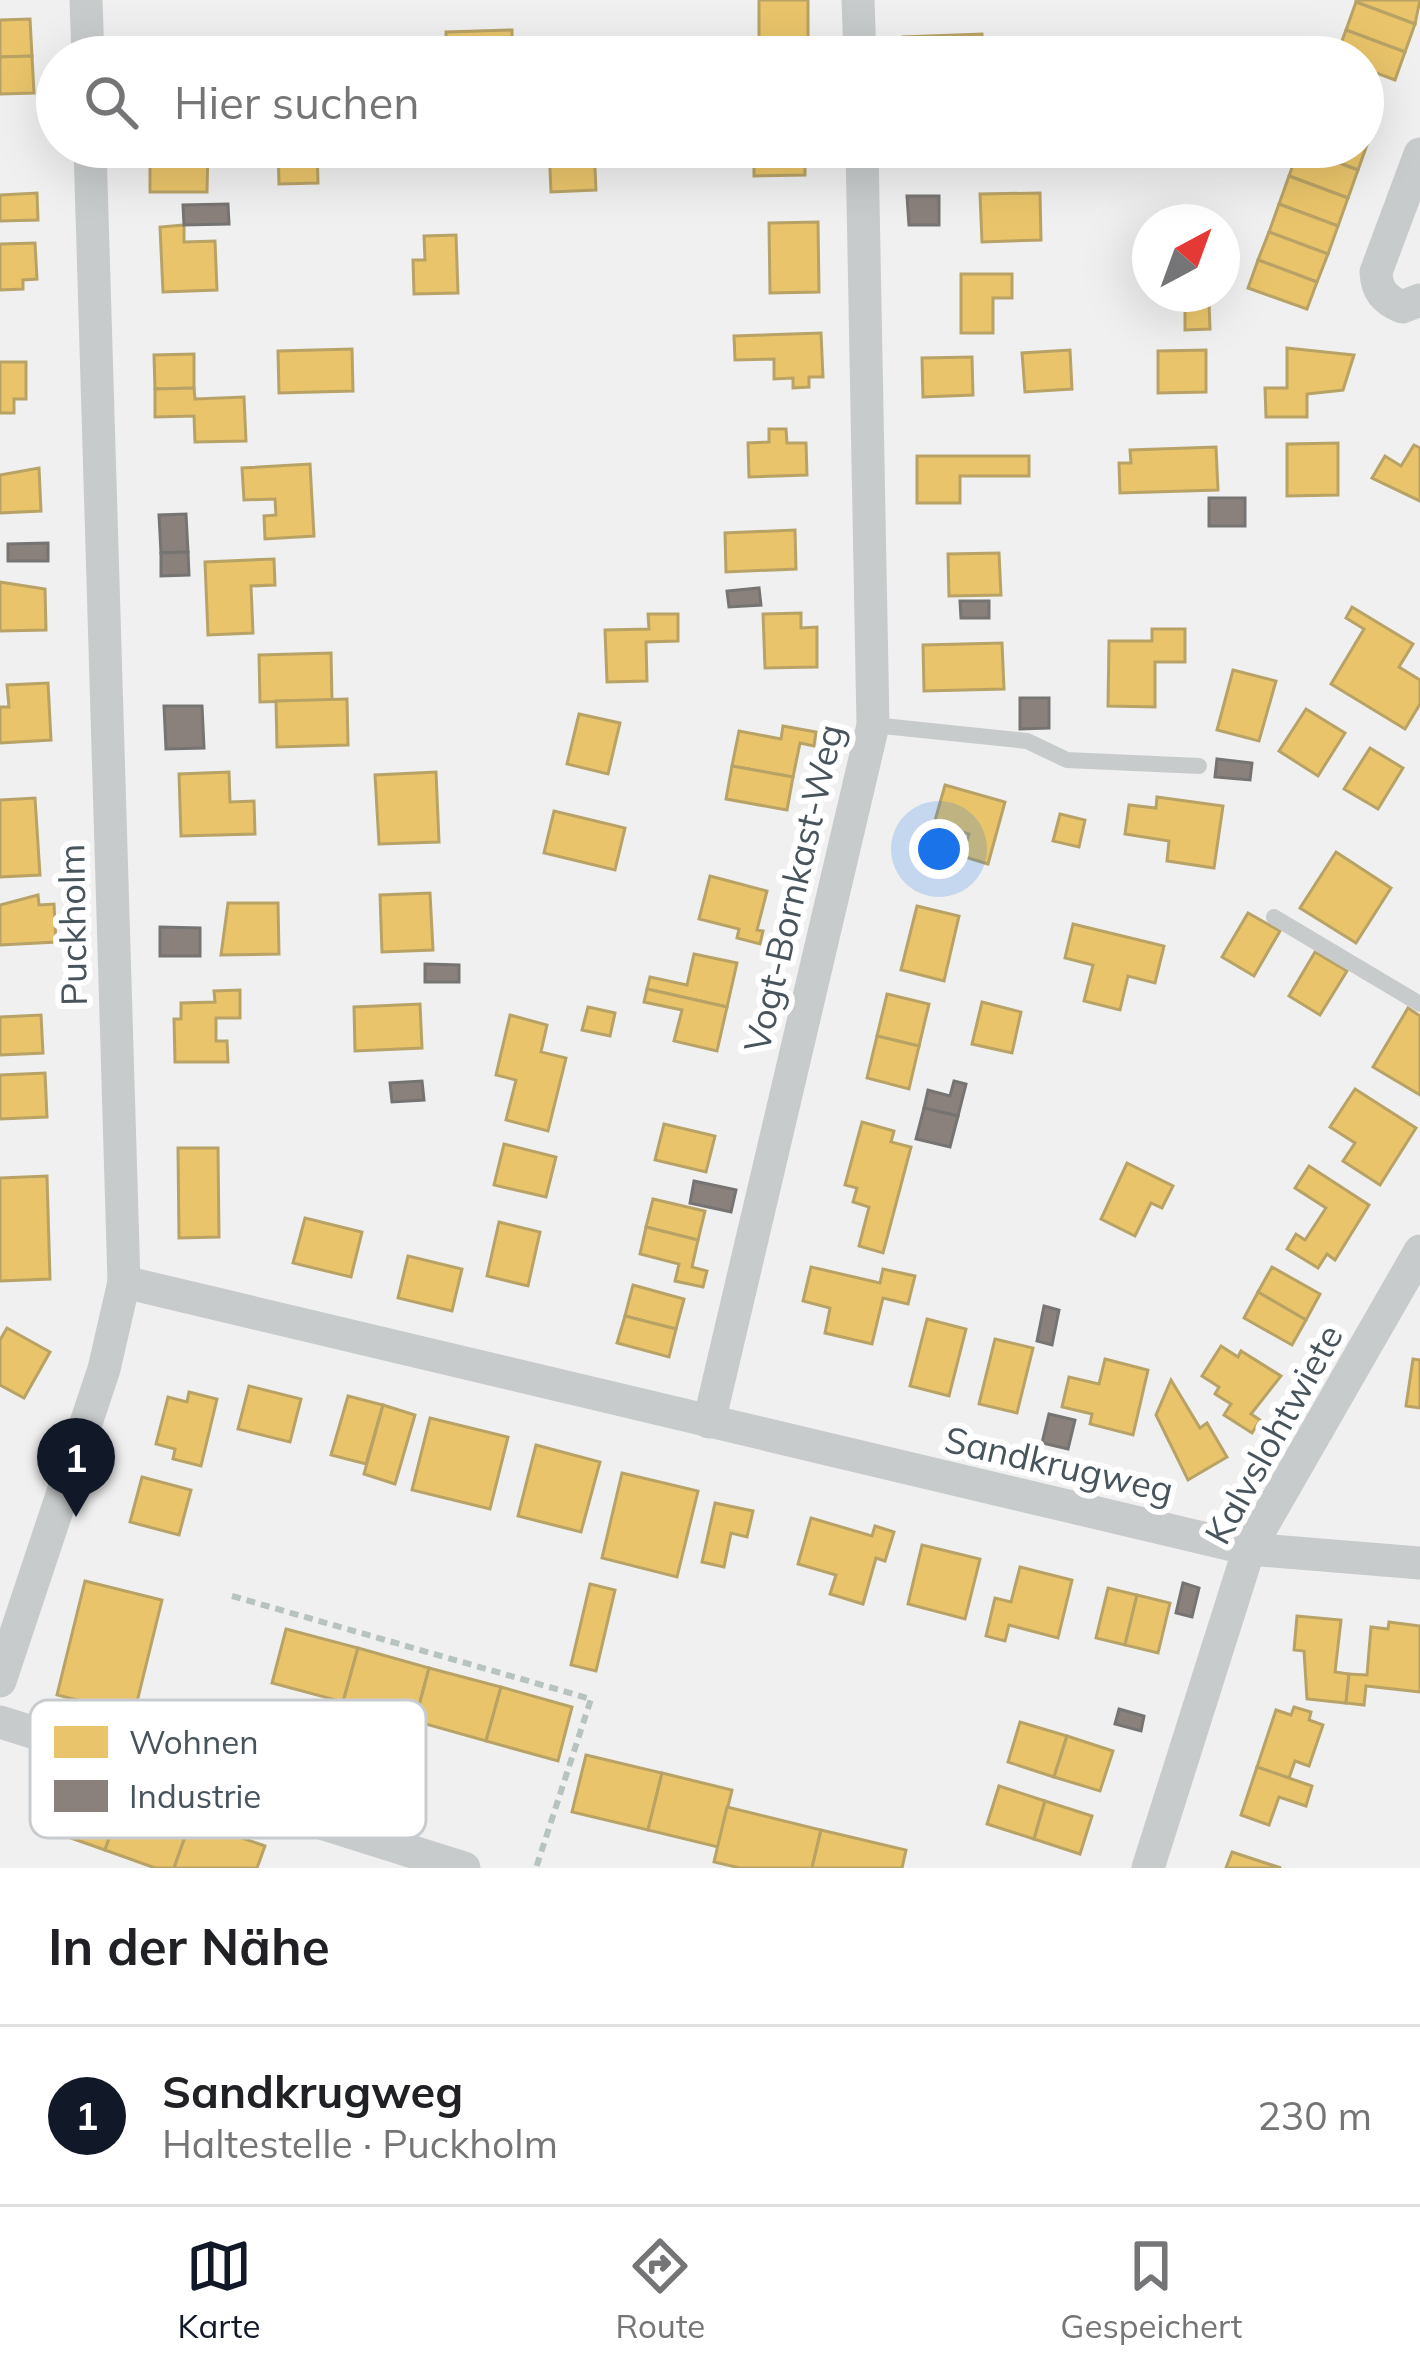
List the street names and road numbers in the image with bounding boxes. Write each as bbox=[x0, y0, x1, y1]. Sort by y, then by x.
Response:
street label: Vogt-Bornkast-Weg bbox=[733, 720, 853, 1056]
street label: Puckholm bbox=[48, 844, 96, 1006]
street label: Kalvslohtwiete bbox=[1194, 1316, 1352, 1552]
street label: Sandkrugweg bbox=[940, 1416, 1178, 1512]

